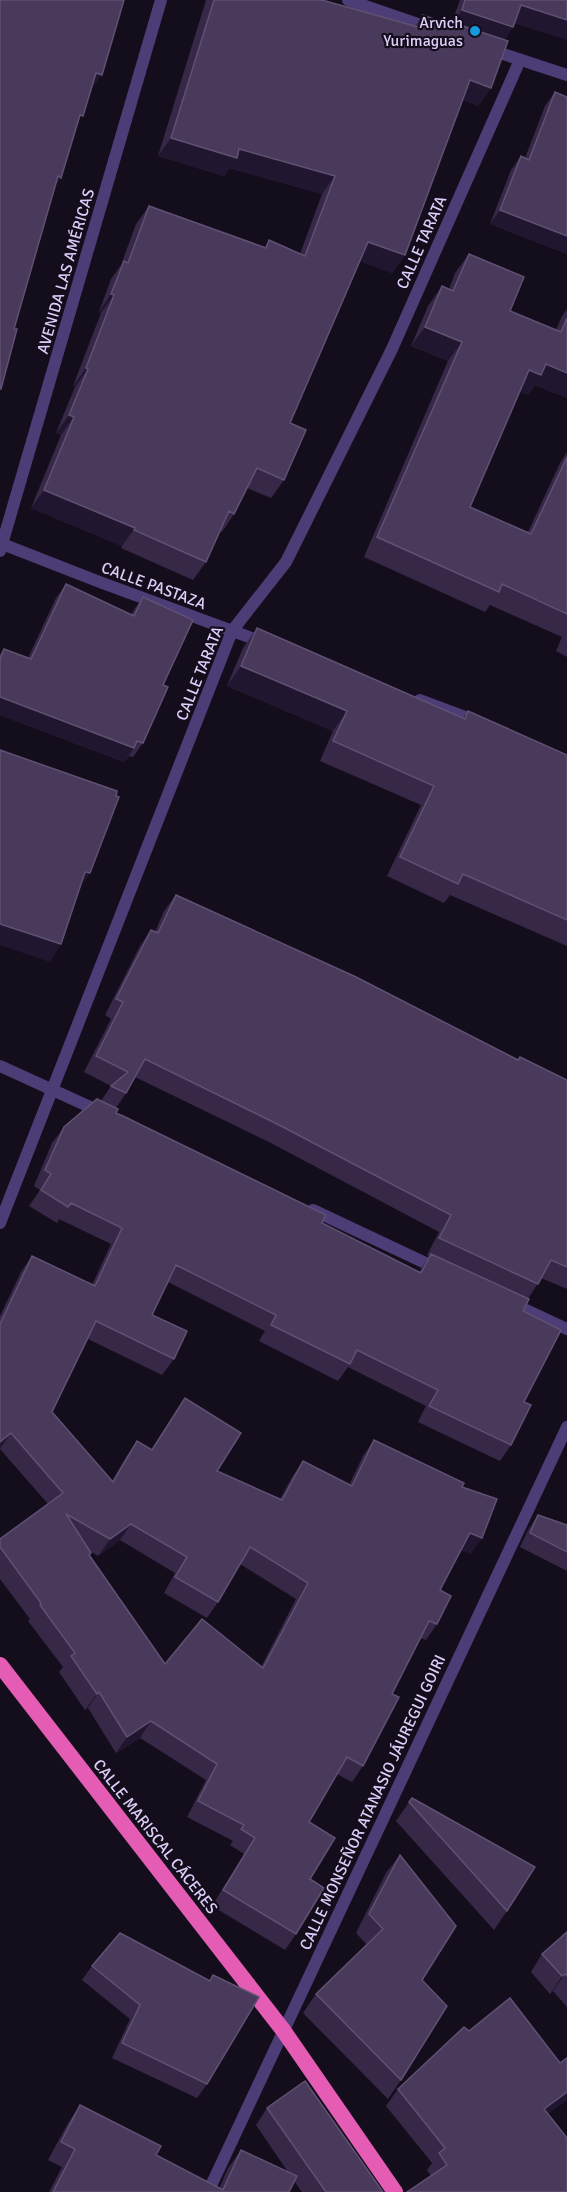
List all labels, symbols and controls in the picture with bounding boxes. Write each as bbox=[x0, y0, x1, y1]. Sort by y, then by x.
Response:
place label: Arvich Yurimaguas bbox=[383, 13, 463, 51]
marker: Arvich Yurimaguas bbox=[468, 24, 482, 38]
street label: AVENIDA LAS AMÉRICAS bbox=[33, 186, 99, 356]
street label: CALLE TARATA bbox=[392, 192, 452, 292]
street label: CALLE PASTAZA bbox=[98, 558, 209, 614]
street label: CALLE TARATA bbox=[172, 623, 228, 724]
street label: CALLE MONSEÑOR ATANASIO JÁUREGUI GOIRI bbox=[295, 1652, 450, 1953]
street label: CALLE MARISCAL CÁCERES bbox=[89, 1755, 222, 1918]

